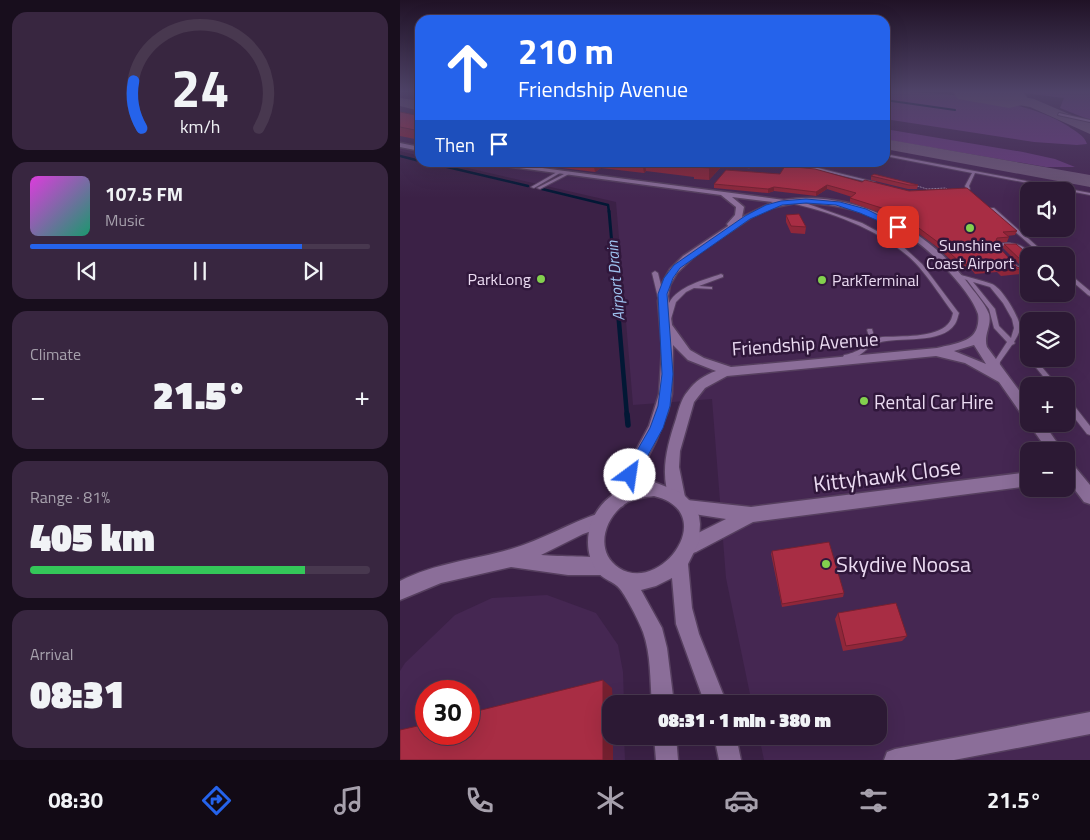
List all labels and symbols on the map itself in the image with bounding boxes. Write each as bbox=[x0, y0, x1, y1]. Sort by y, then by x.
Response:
pin bbox=[877, 206, 919, 248]
marker: Sunshine Coast Airport bbox=[964, 222, 976, 234]
place label: Sunshine Coast Airport bbox=[926, 233, 1014, 275]
water label: Airport Drain bbox=[599, 239, 630, 322]
place label: ParkLong bbox=[468, 267, 531, 291]
place label: ParkTerminal bbox=[832, 268, 919, 292]
marker: ParkLong bbox=[535, 273, 547, 285]
marker: ParkTerminal bbox=[816, 274, 828, 286]
street label: Friendship Avenue bbox=[731, 323, 879, 363]
place label: Rental Car Hire bbox=[874, 387, 994, 416]
marker: Rental Car Hire bbox=[858, 395, 870, 407]
position arrow bbox=[603, 448, 655, 500]
street label: Kittyhawk Close bbox=[811, 449, 963, 501]
place label: Skydive Noosa bbox=[836, 547, 971, 581]
marker: Skydive Noosa bbox=[820, 558, 832, 570]
speed limit sign: 30 bbox=[415, 680, 480, 745]

